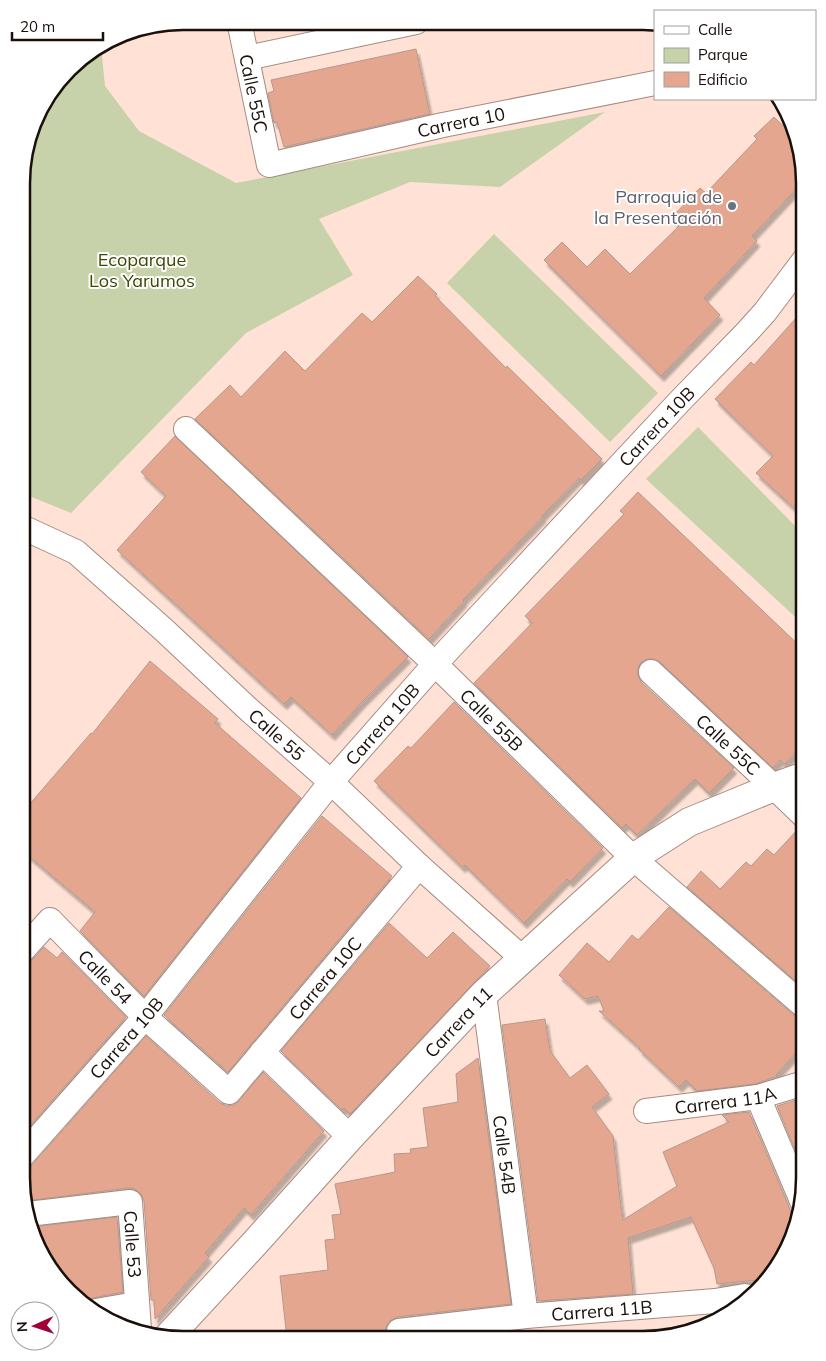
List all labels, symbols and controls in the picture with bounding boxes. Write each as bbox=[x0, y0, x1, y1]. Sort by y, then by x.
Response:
scale bar bbox=[12, 10, 104, 42]
legend bbox=[654, 10, 816, 100]
text: 20 m bbox=[20, 17, 55, 36]
text: Calle bbox=[698, 20, 732, 39]
text: Parque bbox=[698, 45, 748, 64]
street label: Calle 55C bbox=[235, 52, 273, 135]
text: Edificio bbox=[698, 70, 748, 89]
street label: Carrera 10 bbox=[415, 101, 507, 142]
place label: Parroquia de la Presentación bbox=[594, 185, 722, 229]
marker: Parroquia de la Presentación bbox=[726, 200, 738, 212]
park label: Ecoparque Los Yarumos bbox=[89, 248, 195, 292]
street label: Carrera 10B bbox=[614, 381, 700, 471]
street label: Carrera 10B bbox=[340, 678, 424, 770]
street label: Calle 55B bbox=[455, 684, 528, 756]
street label: Calle 55 bbox=[244, 703, 310, 766]
street label: Calle 55C bbox=[691, 709, 765, 780]
street label: Carrera 10C bbox=[283, 932, 366, 1024]
street label: Calle 54 bbox=[74, 944, 137, 1009]
street label: Carrera 11 bbox=[419, 981, 497, 1062]
street label: Carrera 10B bbox=[84, 992, 168, 1084]
street label: Carrera 11A bbox=[673, 1081, 779, 1119]
street label: Calle 54B bbox=[488, 1114, 522, 1196]
street label: Calle 53 bbox=[119, 1210, 147, 1279]
street label: Carrera 11B bbox=[550, 1295, 653, 1325]
north arrow bbox=[10, 1301, 60, 1351]
text: N bbox=[13, 1321, 31, 1332]

